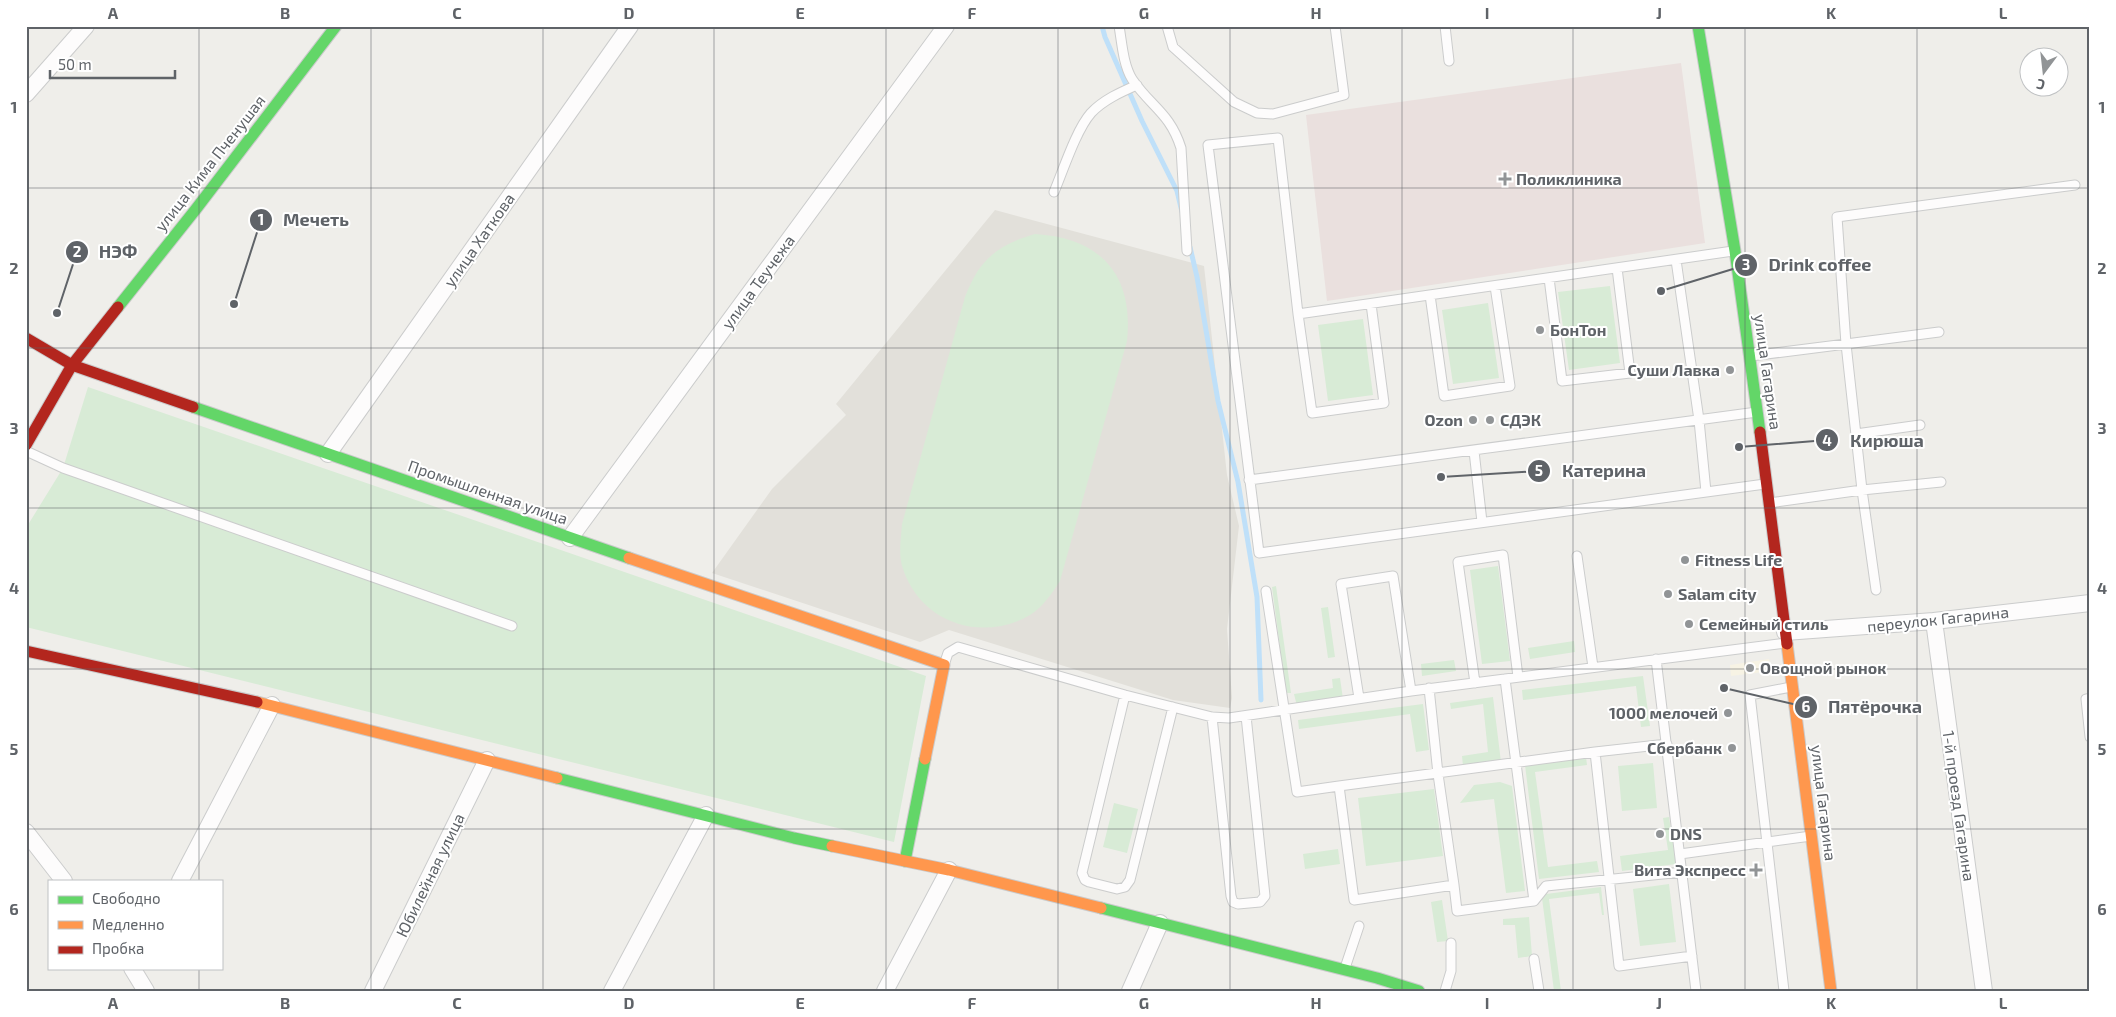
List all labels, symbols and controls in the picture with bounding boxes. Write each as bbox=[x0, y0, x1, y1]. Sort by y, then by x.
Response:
text: A bbox=[108, 3, 119, 22]
text: B bbox=[280, 3, 290, 22]
text: C bbox=[452, 3, 462, 22]
text: D bbox=[624, 3, 635, 22]
text: E bbox=[795, 3, 805, 22]
text: F bbox=[968, 3, 977, 22]
text: G bbox=[1139, 3, 1149, 22]
text: H bbox=[1310, 3, 1322, 22]
text: I bbox=[1485, 3, 1489, 22]
text: J bbox=[1656, 3, 1662, 22]
text: K bbox=[1826, 3, 1837, 22]
text: L bbox=[1999, 3, 2008, 22]
scale bar bbox=[50, 48, 175, 80]
north arrow bbox=[2018, 48, 2068, 98]
text: 50 m bbox=[58, 55, 92, 73]
text: С bbox=[2034, 76, 2047, 94]
street label: улица Кима Пченушая bbox=[150, 91, 270, 235]
text: 1 bbox=[11, 97, 17, 116]
text: 1 bbox=[2099, 97, 2105, 116]
place label: Поликлиника bbox=[1516, 169, 1622, 188]
marker: Поликлиника bbox=[1498, 172, 1512, 186]
street label: улица Хаткова bbox=[439, 189, 519, 291]
callout: Мечеть bbox=[248, 203, 359, 236]
text: Мечеть bbox=[283, 208, 349, 230]
text: 1 bbox=[258, 210, 264, 228]
street label: улица Теучежа bbox=[717, 231, 799, 333]
callout: НЭФ bbox=[64, 236, 148, 269]
text: НЭФ bbox=[99, 240, 137, 262]
text: 2 bbox=[73, 242, 82, 260]
callout: Drink coffee bbox=[1733, 249, 1881, 282]
text: Drink coffee bbox=[1768, 253, 1872, 275]
text: 3 bbox=[1742, 255, 1750, 273]
text: 2 bbox=[9, 258, 19, 277]
text: 2 bbox=[2097, 258, 2107, 277]
street label: улица Гагарина bbox=[1750, 313, 1786, 431]
place label: БонТон bbox=[1550, 320, 1606, 339]
marker: БонТон bbox=[1534, 324, 1546, 336]
place label: Суши Лавка bbox=[1628, 360, 1720, 379]
marker: Суши Лавка bbox=[1724, 364, 1736, 376]
place label: Ozon bbox=[1425, 410, 1463, 429]
place label: СДЭК bbox=[1500, 410, 1541, 429]
marker: Ozon bbox=[1467, 414, 1479, 426]
marker: СДЭК bbox=[1484, 414, 1496, 426]
text: 3 bbox=[9, 418, 19, 437]
text: 3 bbox=[2097, 418, 2107, 437]
callout: Кирюша bbox=[1815, 424, 1933, 457]
text: Кирюша bbox=[1850, 429, 1924, 451]
text: 4 bbox=[1822, 431, 1832, 449]
callout: Катерина bbox=[1526, 454, 1656, 487]
street label: Промышленная улица bbox=[406, 455, 570, 529]
text: Катерина bbox=[1562, 459, 1646, 481]
text: 5 bbox=[1535, 461, 1543, 479]
place label: Fitness Life bbox=[1695, 550, 1782, 569]
marker: Fitness Life bbox=[1679, 554, 1691, 566]
text: 4 bbox=[9, 578, 19, 597]
text: 4 bbox=[2097, 578, 2107, 597]
place label: Salam city bbox=[1678, 584, 1757, 604]
marker: Salam city bbox=[1662, 588, 1674, 600]
street label: переулок Гагарина bbox=[1866, 602, 2010, 636]
place label: Семейный стиль bbox=[1699, 614, 1829, 633]
marker: Семейный стиль bbox=[1683, 618, 1695, 630]
place label: Овощной рынок bbox=[1760, 658, 1886, 677]
marker: Овощной рынок bbox=[1744, 662, 1756, 674]
callout: Пятёрочка bbox=[1793, 691, 1932, 724]
text: Пятёрочка bbox=[1828, 695, 1922, 717]
text: 6 bbox=[1802, 697, 1811, 715]
place label: 1000 мелочей bbox=[1609, 703, 1718, 722]
marker: 1000 мелочей bbox=[1722, 707, 1734, 719]
street label: 1-й проезд Гагарина bbox=[1940, 729, 1979, 883]
place label: Сбербанк bbox=[1647, 738, 1722, 757]
text: 5 bbox=[10, 739, 19, 758]
text: 5 bbox=[2098, 739, 2107, 758]
marker: Сбербанк bbox=[1726, 742, 1738, 754]
street label: улица Гагарина bbox=[1807, 744, 1841, 862]
street label: Юбилейная улица bbox=[391, 810, 469, 940]
place label: DNS bbox=[1670, 824, 1702, 843]
marker: DNS bbox=[1654, 828, 1666, 840]
place label: Вита Экспресс bbox=[1634, 860, 1746, 879]
marker: Вита Экспресс bbox=[1750, 864, 1762, 876]
legend bbox=[48, 880, 222, 970]
text: Свободно bbox=[92, 889, 161, 907]
text: 6 bbox=[9, 899, 19, 918]
text: 6 bbox=[2097, 899, 2107, 918]
text: Медленно bbox=[92, 915, 165, 933]
text: Пробка bbox=[92, 939, 144, 957]
text: A bbox=[108, 993, 119, 1012]
text: B bbox=[280, 993, 290, 1012]
text: C bbox=[452, 993, 462, 1012]
text: D bbox=[624, 993, 635, 1012]
text: E bbox=[795, 993, 805, 1012]
text: F bbox=[968, 993, 977, 1012]
text: G bbox=[1139, 993, 1149, 1012]
text: H bbox=[1310, 993, 1322, 1012]
text: I bbox=[1485, 993, 1489, 1012]
text: J bbox=[1656, 993, 1662, 1012]
text: K bbox=[1826, 993, 1837, 1012]
text: L bbox=[1999, 993, 2008, 1012]

